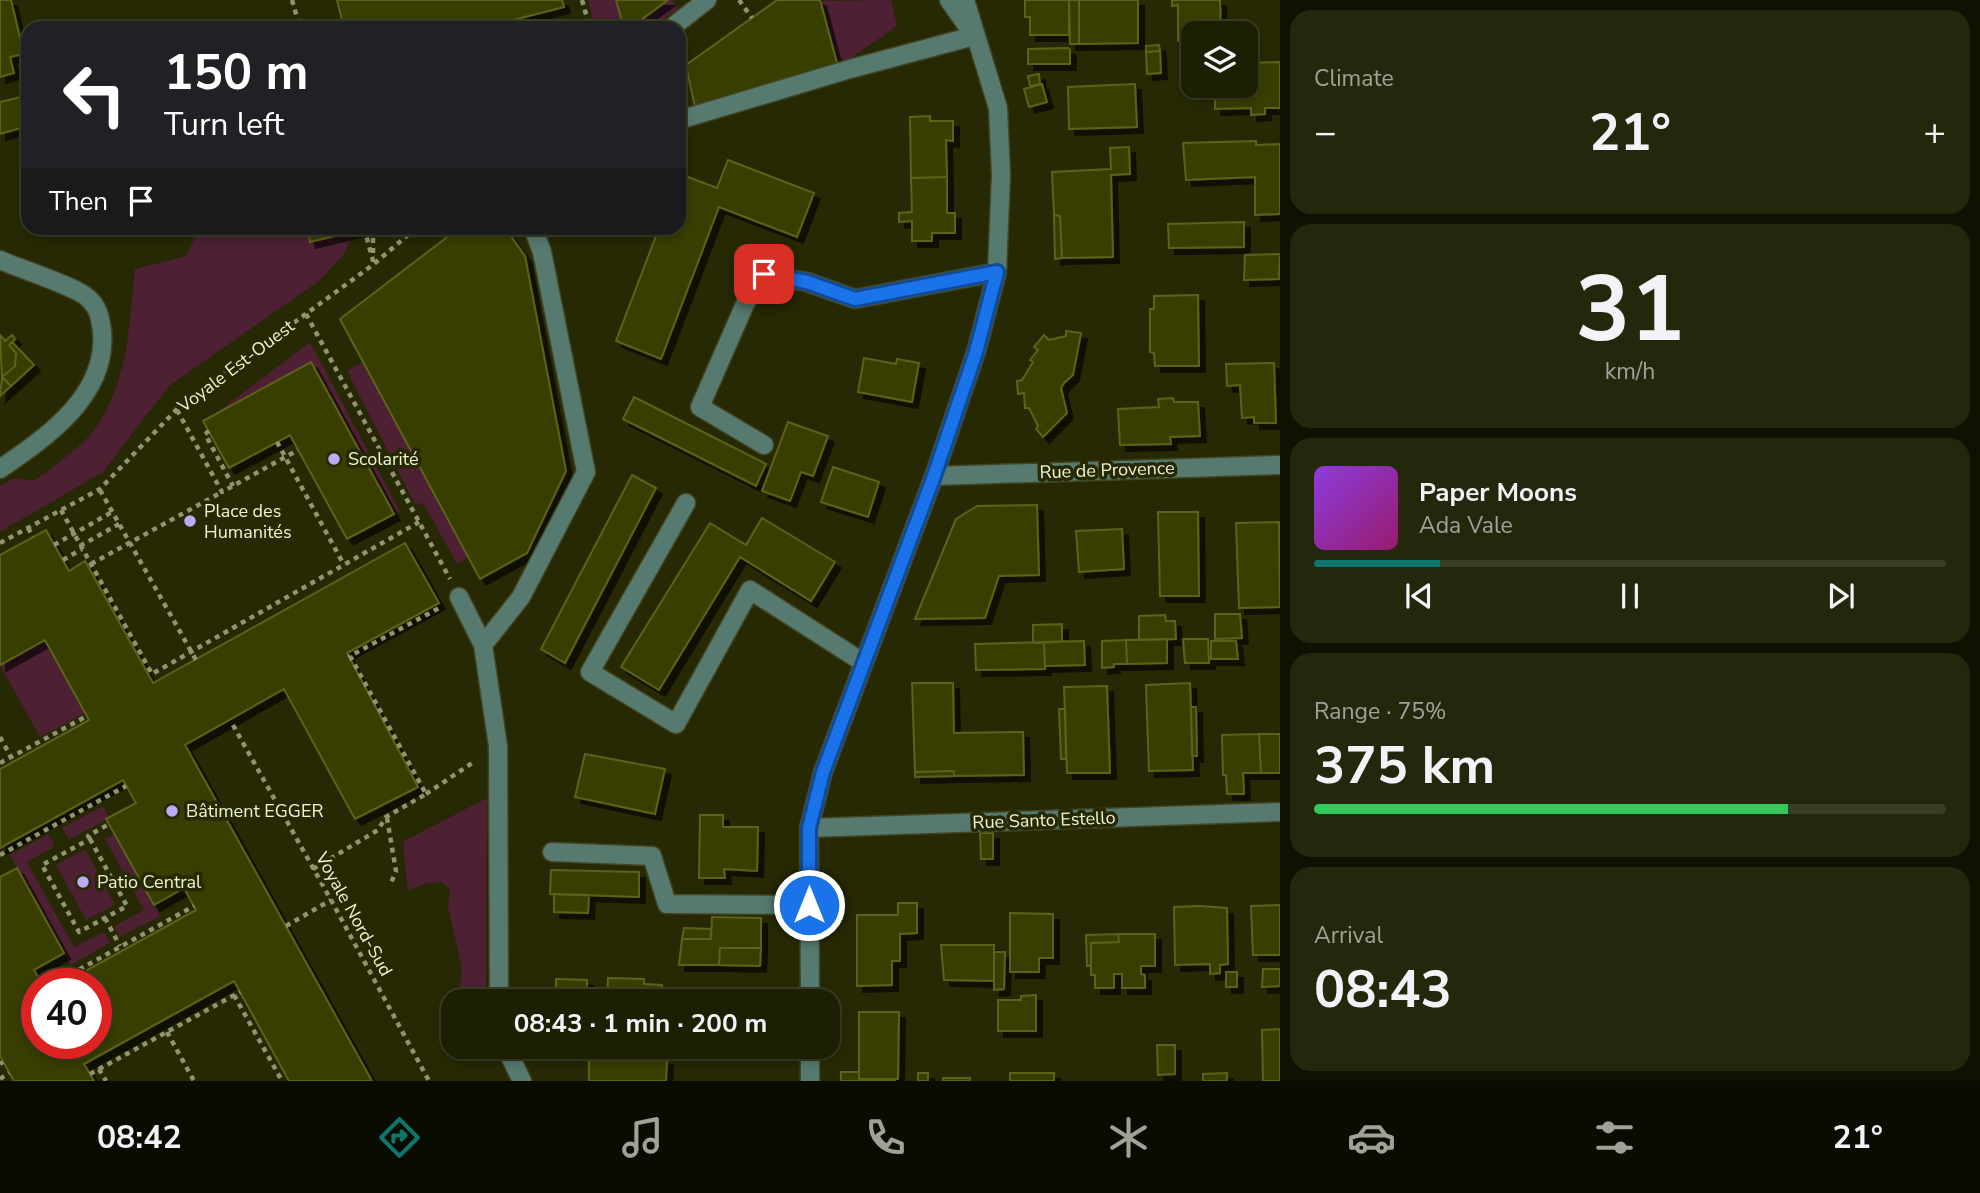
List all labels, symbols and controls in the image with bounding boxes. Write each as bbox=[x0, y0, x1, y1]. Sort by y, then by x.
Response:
map controls bbox=[1181, 21, 1258, 98]
button: layers bbox=[1181, 21, 1258, 98]
text: 150 m bbox=[164, 39, 308, 106]
icon: left bbox=[49, 49, 140, 140]
text: Climate bbox=[1314, 63, 1394, 94]
text: 21° bbox=[1589, 97, 1671, 168]
text: Turn left bbox=[164, 103, 284, 146]
text: − bbox=[1314, 107, 1337, 158]
text: + bbox=[1923, 107, 1946, 158]
icon: arrive bbox=[122, 182, 160, 220]
text: Then bbox=[49, 184, 108, 219]
pin bbox=[734, 244, 794, 304]
text: 31 bbox=[1575, 248, 1685, 372]
icon: arrive bbox=[745, 255, 783, 293]
street label: Voyale Est-Ouest bbox=[172, 314, 300, 418]
text: km/h bbox=[1605, 356, 1655, 387]
place label: Scolarité bbox=[348, 447, 419, 471]
marker: Scolarité bbox=[326, 451, 342, 467]
street label: Rue de Provence bbox=[1039, 456, 1175, 484]
text: Paper Moons bbox=[1419, 475, 1577, 510]
place label: Place des Humanités bbox=[204, 499, 292, 544]
text: Ada Vale bbox=[1419, 510, 1513, 541]
marker: Place des Humanités bbox=[182, 513, 198, 529]
icon: previous bbox=[1400, 577, 1438, 615]
icon: pause bbox=[1611, 577, 1649, 615]
icon: next bbox=[1822, 577, 1860, 615]
text: Range · 75% bbox=[1314, 696, 1446, 727]
text: 375 km bbox=[1314, 730, 1495, 801]
place label: Bâtiment EGGER bbox=[186, 799, 323, 823]
marker: Bâtiment EGGER bbox=[164, 803, 180, 819]
street label: Rue Santo Estello bbox=[972, 806, 1116, 834]
street label: Voyale Nord-Sud bbox=[309, 847, 398, 980]
position arrow bbox=[772, 868, 846, 942]
place label: Patio Central bbox=[97, 870, 202, 894]
marker: Patio Central bbox=[75, 874, 91, 890]
text: Arrival bbox=[1314, 920, 1383, 951]
text: 08:43 bbox=[1314, 954, 1452, 1025]
speed limit sign: 40 bbox=[21, 968, 112, 1059]
text: 08:43 · 1 min · 200 m bbox=[514, 1006, 767, 1041]
icon: directions bbox=[375, 1113, 424, 1162]
icon: music bbox=[618, 1113, 667, 1162]
icon: phone bbox=[861, 1113, 910, 1162]
icon: climate bbox=[1104, 1113, 1153, 1162]
icon: car bbox=[1347, 1113, 1396, 1162]
icon: filters bbox=[1590, 1113, 1639, 1162]
text: 08:42 bbox=[97, 1116, 182, 1159]
text: 21° bbox=[1832, 1116, 1883, 1159]

